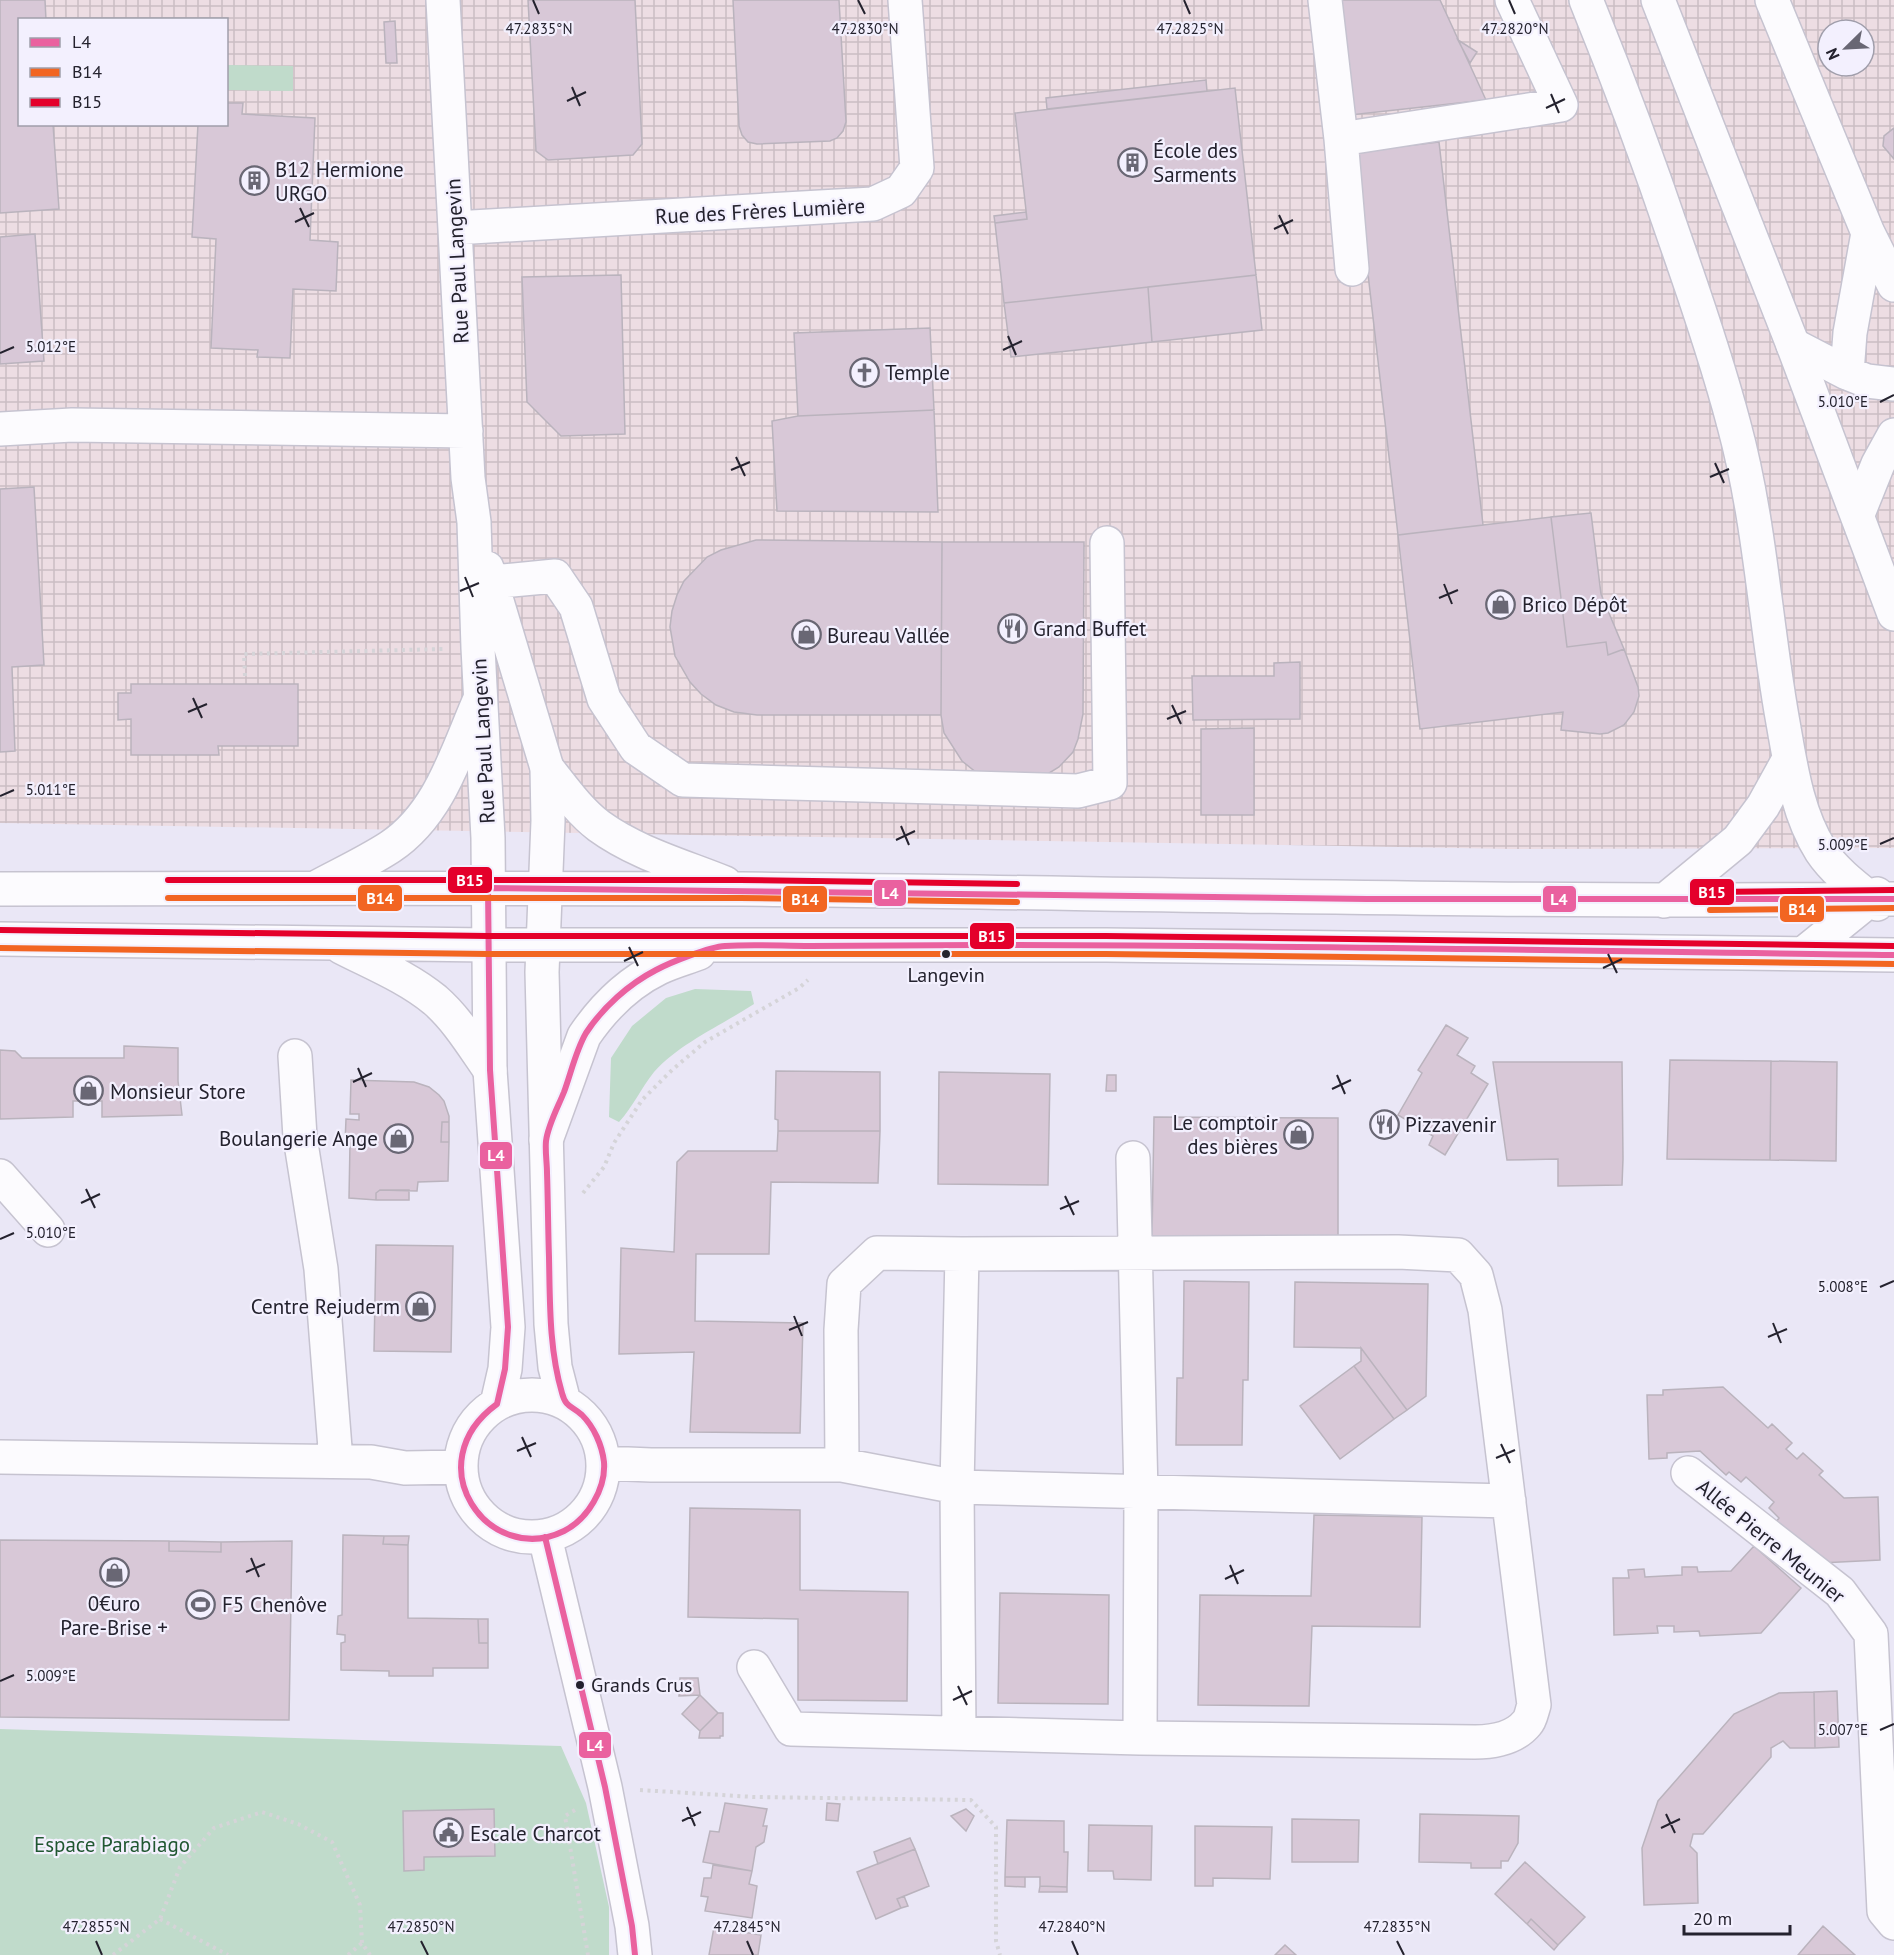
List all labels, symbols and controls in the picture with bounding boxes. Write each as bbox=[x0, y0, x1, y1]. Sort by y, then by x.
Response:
legend bbox=[18, 18, 228, 126]
north arrow bbox=[1816, 18, 1876, 78]
text: 47.2835°N bbox=[505, 19, 573, 38]
text: 47.2830°N bbox=[831, 19, 899, 38]
text: 47.2825°N bbox=[1156, 19, 1224, 38]
text: 47.2820°N bbox=[1481, 19, 1549, 38]
text: L4 bbox=[72, 30, 91, 53]
text: N bbox=[1821, 45, 1844, 63]
text: B14 bbox=[72, 60, 102, 83]
text: B15 bbox=[72, 90, 102, 113]
place label: École des Sarments bbox=[1153, 137, 1238, 188]
building icon: École des Sarments bbox=[1116, 146, 1148, 178]
place label: B12 Hermione URGO bbox=[275, 156, 404, 207]
building icon: B12 Hermione URGO bbox=[238, 165, 270, 197]
street label: Rue Paul Langevin bbox=[439, 178, 475, 344]
street label: Rue des Frères Lumière bbox=[654, 192, 866, 230]
text: 5.012°E bbox=[26, 337, 76, 356]
church icon: Temple bbox=[848, 356, 880, 388]
place label: Temple bbox=[885, 359, 950, 386]
text: 5.010°E bbox=[1818, 392, 1868, 411]
shop icon: Brico Dépôt bbox=[1485, 588, 1517, 620]
place label: Brico Dépôt bbox=[1522, 591, 1627, 618]
restaurant icon: Grand Buffet bbox=[996, 612, 1028, 644]
place label: Grand Buffet bbox=[1033, 615, 1146, 642]
shop icon: Bureau Vallée bbox=[790, 619, 822, 651]
place label: Bureau Vallée bbox=[827, 622, 950, 649]
street label: Rue Paul Langevin bbox=[465, 658, 501, 824]
text: 5.011°E bbox=[26, 780, 76, 799]
text: 5.009°E bbox=[1818, 835, 1868, 854]
line badge: B15 bbox=[447, 866, 493, 894]
text: B15 bbox=[456, 870, 484, 890]
line badge: B15 bbox=[1689, 878, 1735, 906]
line badge: L4 bbox=[873, 879, 907, 907]
text: B15 bbox=[1698, 882, 1726, 902]
text: L4 bbox=[881, 883, 899, 903]
line badge: B14 bbox=[357, 884, 403, 912]
line badge: B14 bbox=[782, 885, 828, 913]
line badge: L4 bbox=[1542, 885, 1577, 913]
text: B14 bbox=[366, 888, 394, 908]
text: B14 bbox=[791, 889, 819, 909]
text: L4 bbox=[1550, 889, 1568, 909]
line badge: B14 bbox=[1779, 895, 1825, 923]
text: B14 bbox=[1788, 899, 1816, 919]
line badge: B15 bbox=[969, 922, 1015, 950]
text: B15 bbox=[978, 926, 1006, 946]
marker: Langevin bbox=[940, 948, 952, 960]
place label: Langevin bbox=[907, 962, 985, 988]
shop icon: Monsieur Store bbox=[73, 1075, 105, 1107]
place label: Monsieur Store bbox=[110, 1078, 246, 1105]
restaurant icon: Pizzavenir bbox=[1368, 1108, 1400, 1140]
place label: Le comptoir des bières bbox=[1173, 1109, 1278, 1160]
place label: Pizzavenir bbox=[1405, 1111, 1496, 1138]
shop icon: Le comptoir des bières bbox=[1283, 1118, 1315, 1150]
shop icon: Boulangerie Ange bbox=[383, 1122, 415, 1154]
place label: Boulangerie Ange bbox=[219, 1125, 378, 1152]
line badge: L4 bbox=[479, 1141, 513, 1170]
text: L4 bbox=[487, 1145, 505, 1165]
text: 5.010°E bbox=[26, 1223, 76, 1242]
text: 5.008°E bbox=[1818, 1277, 1868, 1296]
shop icon: Centre Rejuderm bbox=[405, 1290, 437, 1322]
place label: Centre Rejuderm bbox=[251, 1293, 400, 1320]
street label: Allée Pierre Meunier bbox=[1691, 1473, 1851, 1609]
shop icon: 0€uro Pare-Brise + bbox=[98, 1556, 130, 1588]
sports icon: F5 Chenôve bbox=[185, 1588, 217, 1620]
place label: 0€uro Pare-Brise + bbox=[60, 1590, 168, 1641]
place label: F5 Chenôve bbox=[222, 1591, 327, 1618]
text: 5.009°E bbox=[26, 1666, 76, 1685]
place label: Grands Crus bbox=[591, 1672, 693, 1698]
marker: Grands Crus bbox=[574, 1679, 586, 1691]
text: 5.007°E bbox=[1818, 1720, 1868, 1739]
line badge: L4 bbox=[578, 1731, 612, 1759]
text: L4 bbox=[586, 1735, 604, 1755]
public building icon: Escale Charcot bbox=[433, 1817, 465, 1849]
place label: Escale Charcot bbox=[470, 1820, 601, 1847]
park label: Espace Parabiago bbox=[34, 1831, 190, 1858]
scale bar bbox=[1684, 1898, 1790, 1936]
text: 20 m bbox=[1693, 1907, 1732, 1930]
text: 47.2855°N bbox=[62, 1917, 130, 1936]
text: 47.2850°N bbox=[387, 1917, 455, 1936]
text: 47.2845°N bbox=[713, 1917, 781, 1936]
text: 47.2840°N bbox=[1038, 1917, 1106, 1936]
text: 47.2835°N bbox=[1363, 1917, 1431, 1936]

